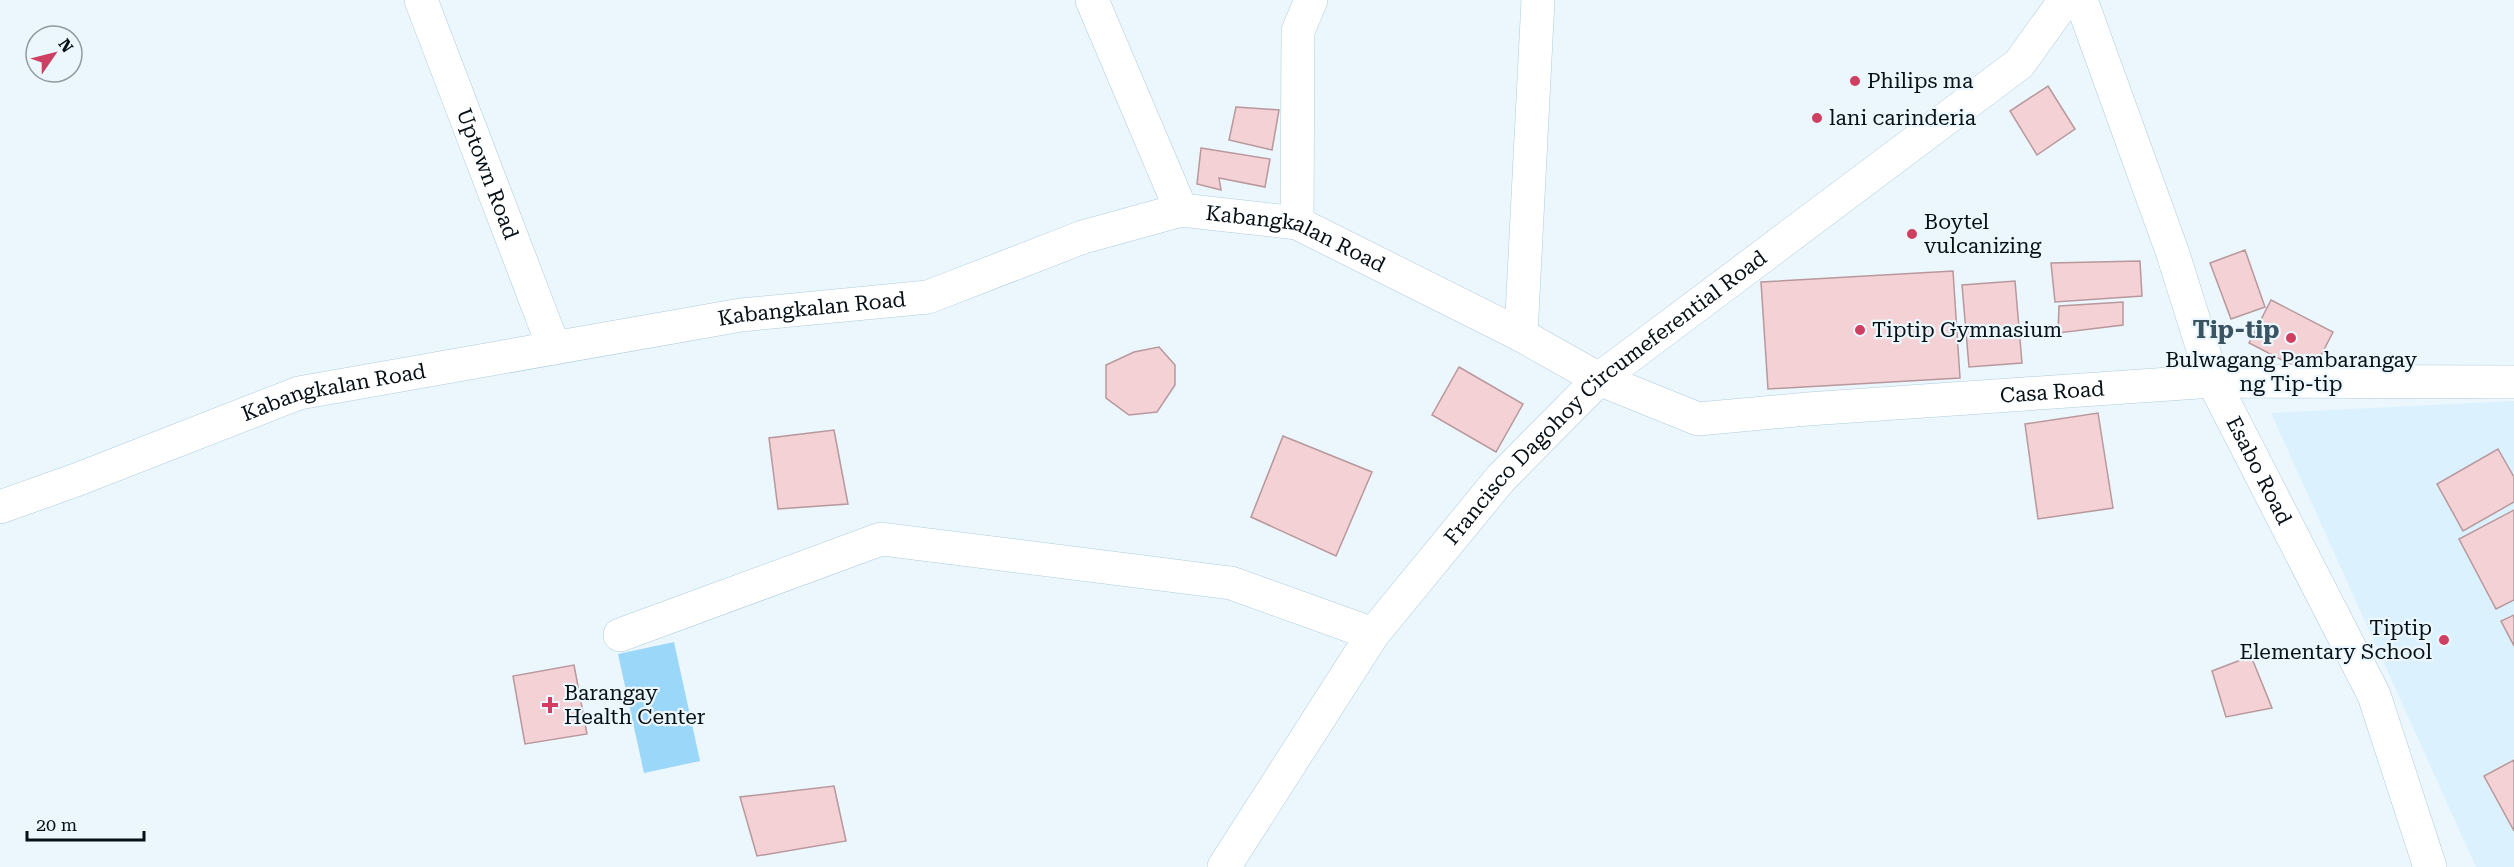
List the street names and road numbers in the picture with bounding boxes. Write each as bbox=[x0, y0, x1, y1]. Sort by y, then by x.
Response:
street label: Uptown Road bbox=[452, 105, 523, 243]
street label: Kabangkalan Road bbox=[1204, 201, 1390, 277]
street label: Francisco Dagohoy Circumeferential Road bbox=[1439, 245, 1772, 549]
street label: Kabangkalan Road bbox=[716, 287, 908, 331]
street label: Kabangkalan Road bbox=[238, 359, 428, 426]
street label: Casa Road bbox=[1999, 377, 2106, 408]
street label: Esabo Road bbox=[2221, 412, 2297, 529]

